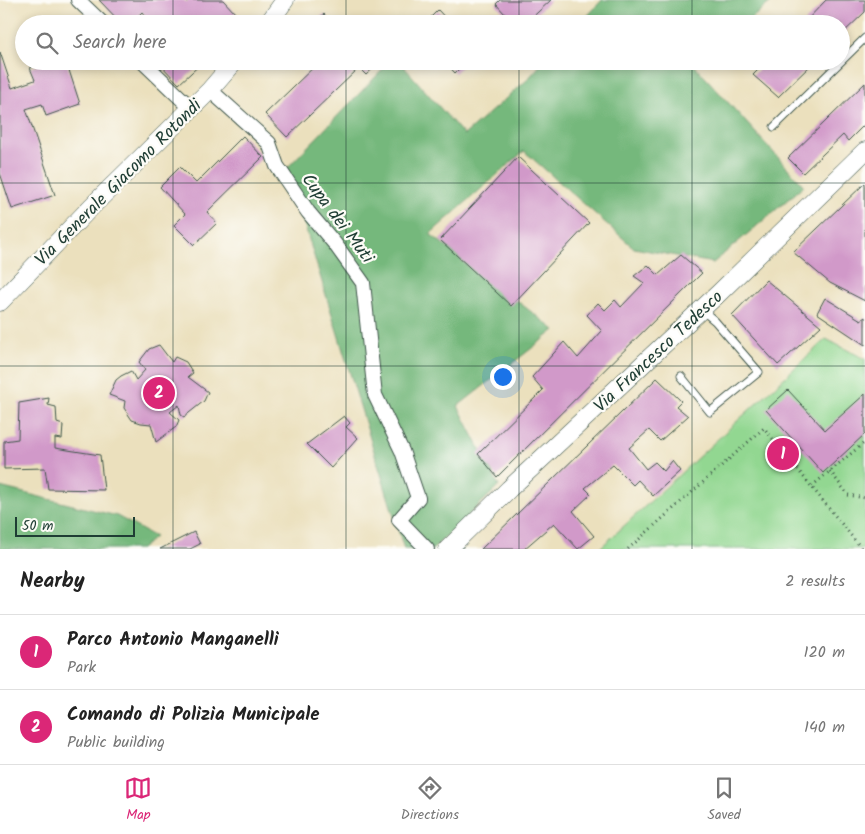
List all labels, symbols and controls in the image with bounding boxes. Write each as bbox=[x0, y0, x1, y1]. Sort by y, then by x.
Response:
search box bbox=[15, 15, 850, 70]
text: Search here bbox=[73, 28, 167, 58]
icon: search bbox=[33, 29, 61, 57]
street label: Via Generale Giacomo Rotondi bbox=[29, 92, 210, 273]
street label: Cupa dei Muti bbox=[293, 168, 381, 271]
street label: Via Francesco Tedesco bbox=[587, 284, 731, 420]
your location bbox=[490, 364, 516, 390]
pin: 2 bbox=[143, 374, 175, 412]
pin: 1 bbox=[767, 435, 799, 473]
scale bar bbox=[15, 514, 135, 537]
text: 50 m bbox=[22, 515, 53, 537]
text: Nearby bbox=[20, 565, 85, 598]
text: 2 results bbox=[785, 569, 845, 594]
text: Parco Antonio Manganelli bbox=[67, 625, 279, 655]
text: 1 bbox=[34, 640, 38, 665]
text: 120 m bbox=[804, 640, 845, 665]
text: Park bbox=[67, 655, 96, 680]
text: Comando di Polizia Municipale bbox=[67, 700, 320, 730]
text: 2 bbox=[31, 715, 41, 740]
text: 140 m bbox=[804, 715, 845, 740]
text: Public building bbox=[67, 730, 165, 755]
tab: Map bbox=[124, 774, 152, 826]
tab: Directions bbox=[401, 774, 459, 826]
tab: Saved bbox=[707, 774, 741, 826]

